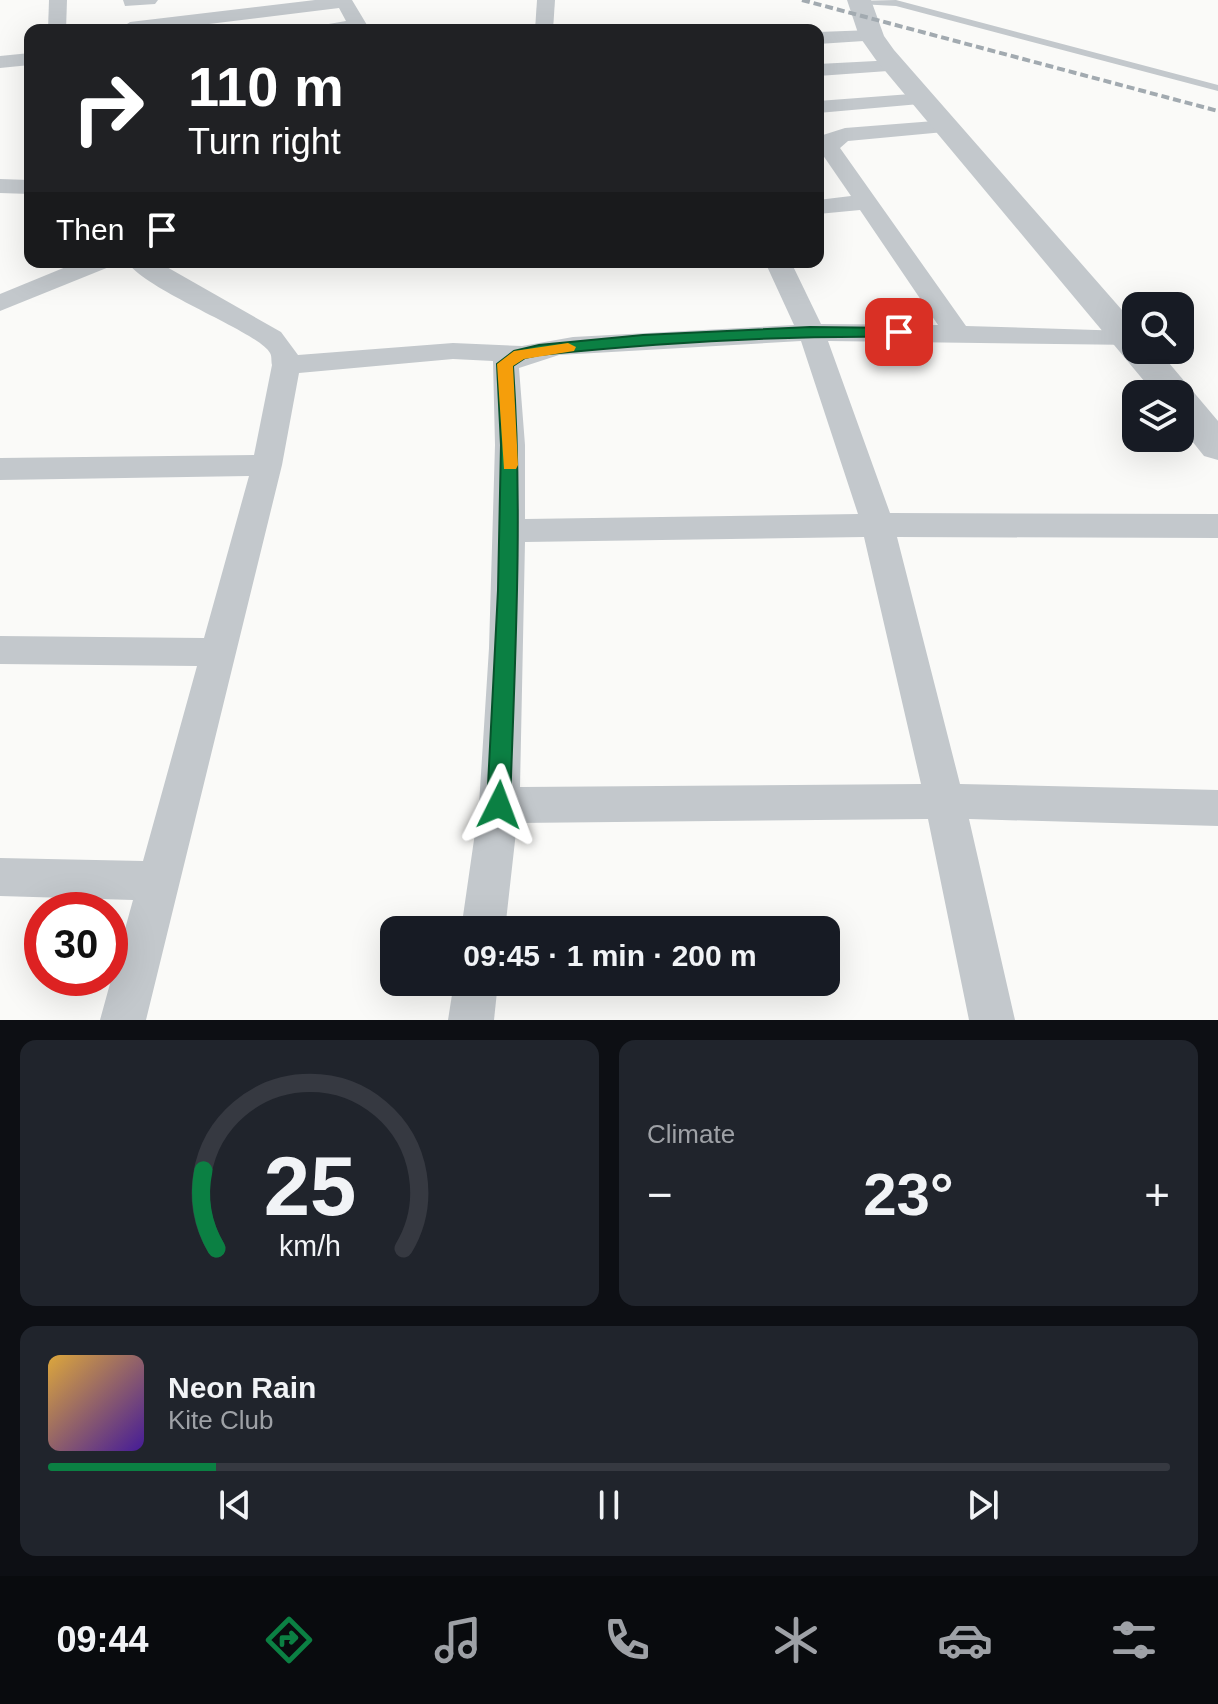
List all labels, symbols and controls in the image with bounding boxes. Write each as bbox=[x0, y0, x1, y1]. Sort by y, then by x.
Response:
text: 110 m bbox=[188, 55, 344, 118]
icon: right bbox=[56, 56, 160, 160]
text: Turn right bbox=[188, 121, 341, 162]
icon: arrive bbox=[140, 208, 184, 252]
text: Then bbox=[56, 213, 124, 246]
map controls bbox=[1122, 292, 1194, 452]
button: search bbox=[1122, 292, 1194, 364]
pin bbox=[865, 298, 933, 366]
icon: arrive bbox=[877, 310, 921, 354]
button: layers bbox=[1122, 380, 1194, 452]
position arrow bbox=[457, 763, 541, 847]
speed limit sign: 30 bbox=[24, 892, 128, 996]
text: 09:45 · 1 min · 200 m bbox=[463, 939, 757, 972]
text: Climate bbox=[647, 1119, 735, 1149]
text: 25 bbox=[263, 1140, 356, 1233]
text: 23° bbox=[863, 1161, 954, 1228]
text: − bbox=[647, 1170, 673, 1219]
text: + bbox=[1144, 1170, 1170, 1219]
text: km/h bbox=[279, 1230, 340, 1262]
text: Neon Rain bbox=[168, 1371, 316, 1404]
text: Kite Club bbox=[168, 1405, 274, 1435]
icon: previous bbox=[213, 1483, 257, 1527]
icon: pause bbox=[587, 1483, 631, 1527]
icon: next bbox=[961, 1483, 1005, 1527]
icon: directions bbox=[261, 1612, 317, 1668]
icon: music bbox=[430, 1612, 486, 1668]
icon: phone bbox=[599, 1612, 655, 1668]
icon: climate bbox=[768, 1612, 824, 1668]
icon: car bbox=[937, 1612, 993, 1668]
icon: filters bbox=[1106, 1612, 1162, 1668]
text: 09:44 bbox=[56, 1619, 149, 1660]

